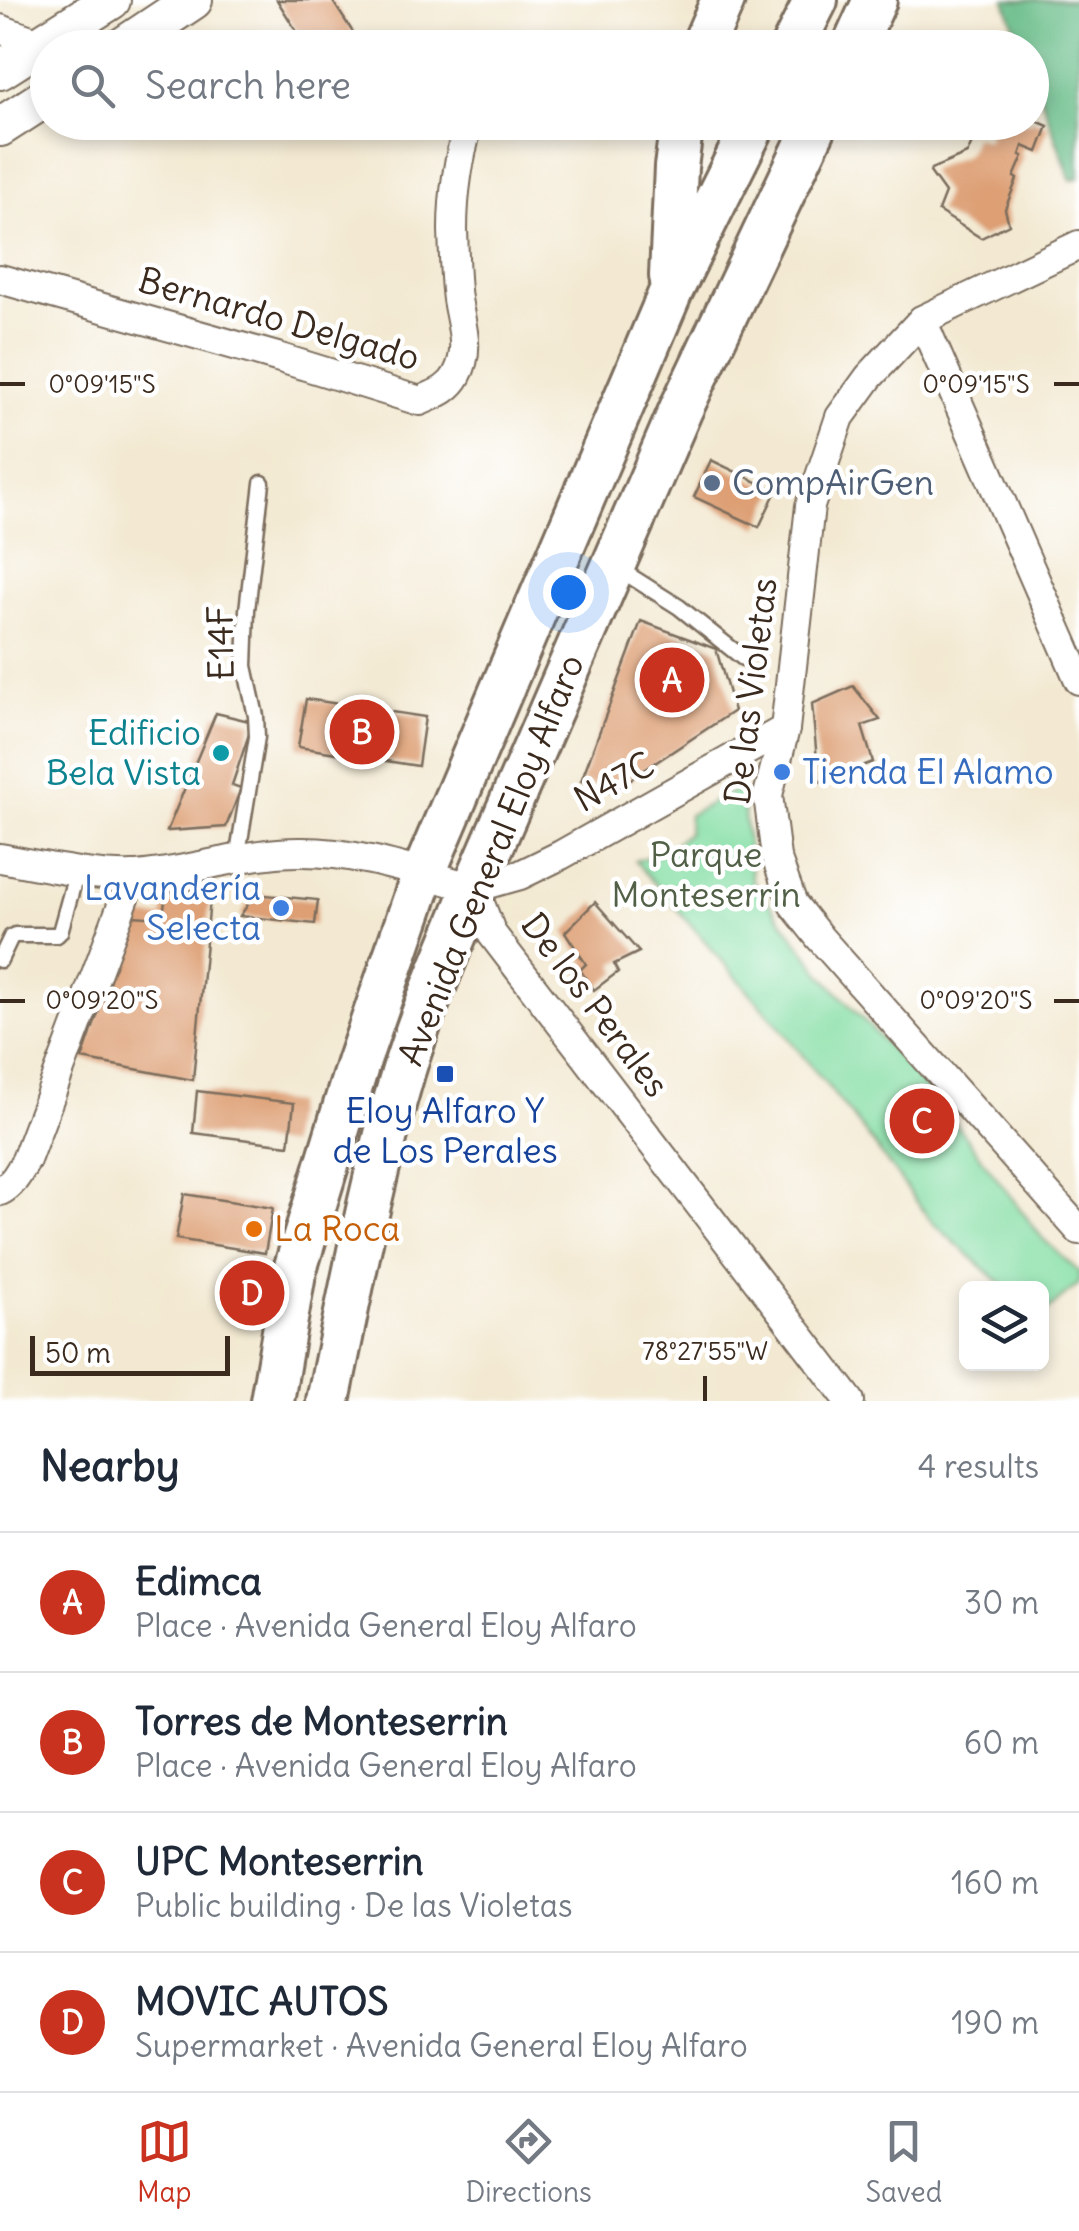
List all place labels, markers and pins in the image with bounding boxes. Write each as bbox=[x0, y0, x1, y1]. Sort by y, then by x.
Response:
place label: CompAirGen bbox=[732, 460, 934, 504]
marker: CompAirGen bbox=[701, 472, 723, 494]
pin: A bbox=[640, 642, 704, 718]
pin: B bbox=[330, 694, 394, 770]
place label: Edificio Bela Vista bbox=[46, 710, 201, 794]
marker: Edificio Bela Vista bbox=[210, 742, 232, 764]
place label: Tienda El Alamo bbox=[802, 749, 1054, 793]
marker: Tienda El Alamo bbox=[771, 761, 793, 783]
place label: Lavandería Selecta bbox=[84, 865, 261, 949]
marker: Lavandería Selecta bbox=[270, 897, 292, 919]
marker: Eloy Alfaro Y de Los Perales bbox=[434, 1063, 456, 1085]
pin: C bbox=[890, 1084, 954, 1158]
place label: Eloy Alfaro Y de Los Perales bbox=[332, 1088, 558, 1172]
place label: La Roca bbox=[274, 1206, 400, 1250]
marker: La Roca bbox=[243, 1218, 265, 1240]
pin: D bbox=[220, 1256, 284, 1330]

